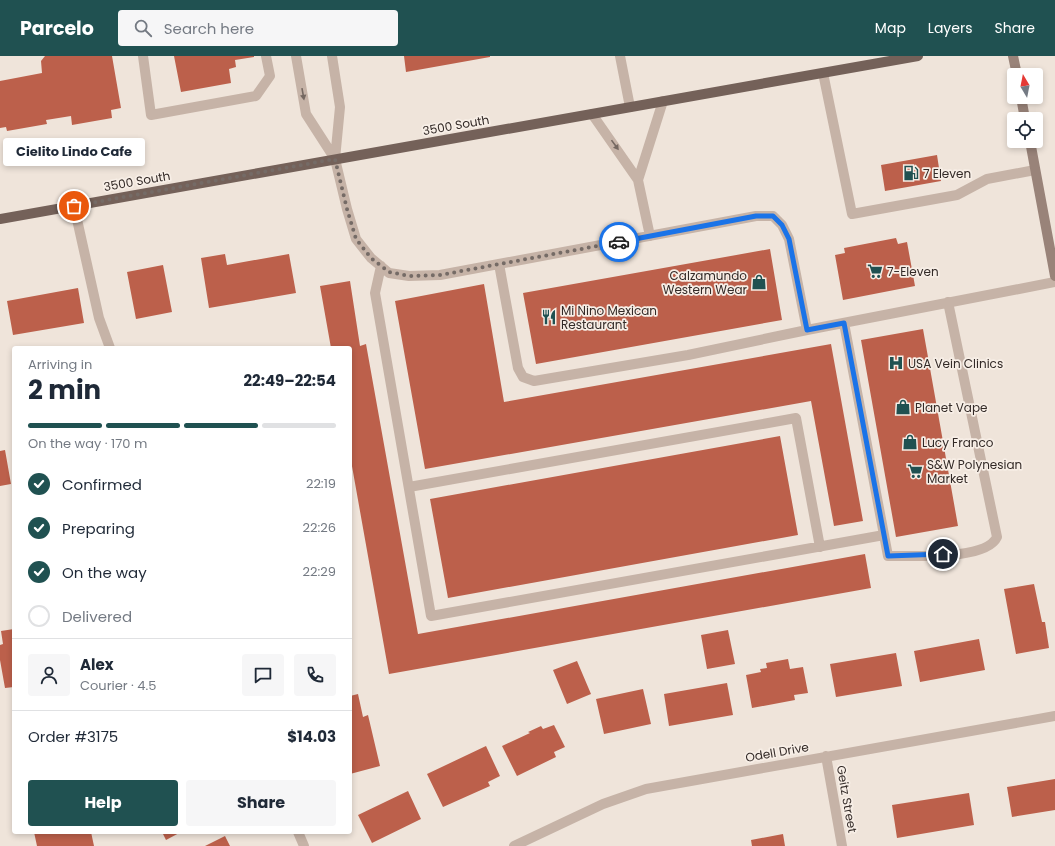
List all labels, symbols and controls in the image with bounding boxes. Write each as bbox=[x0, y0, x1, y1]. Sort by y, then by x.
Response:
search box bbox=[118, 10, 398, 46]
text: Parcelo bbox=[20, 15, 94, 42]
icon: search bbox=[132, 17, 154, 39]
text: Search here bbox=[164, 18, 254, 39]
text: Map bbox=[875, 18, 906, 38]
text: Layers bbox=[928, 18, 972, 38]
text: Share bbox=[994, 18, 1035, 38]
north arrow bbox=[1007, 68, 1043, 104]
map controls bbox=[1007, 68, 1043, 148]
one-way arrow bbox=[300, 88, 306, 101]
street label: 3500 South bbox=[421, 111, 491, 139]
button: locate bbox=[1007, 112, 1043, 148]
callout: Cielito Lindo Cafe bbox=[3, 138, 145, 166]
one-way arrow bbox=[611, 140, 619, 150]
text: Cielito Lindo Cafe bbox=[16, 142, 132, 161]
fuel station icon: 7 Eleven bbox=[902, 164, 920, 182]
place label: 7 Eleven bbox=[923, 165, 971, 182]
street label: 3500 South bbox=[102, 167, 172, 195]
pin bbox=[57, 189, 91, 223]
icon: bag bbox=[63, 195, 85, 217]
courier bbox=[599, 222, 639, 262]
icon: car bbox=[608, 231, 630, 253]
supermarket icon: 7-Eleven bbox=[866, 262, 884, 280]
place label: 7-Eleven bbox=[887, 263, 939, 280]
place label: Calzamundo Western Wear bbox=[663, 267, 748, 298]
shop icon: Calzamundo Western Wear bbox=[750, 273, 768, 291]
place label: Mi Nino Mexican Restaurant bbox=[561, 302, 657, 333]
restaurant icon: Mi Nino Mexican Restaurant bbox=[540, 308, 558, 326]
hospital icon: USA Vein Clinics bbox=[887, 354, 905, 372]
text: Arriving in bbox=[28, 355, 92, 374]
place label: USA Vein Clinics bbox=[908, 355, 1003, 372]
text: 22:49–22:54 bbox=[244, 370, 336, 391]
text: 2 min bbox=[28, 372, 101, 408]
shop icon: Planet Vape bbox=[894, 398, 912, 416]
place label: Planet Vape bbox=[915, 399, 987, 416]
shop icon: Lucy Franco bbox=[901, 433, 919, 451]
text: On the way · 170 m bbox=[28, 434, 147, 453]
place label: Lucy Franco bbox=[922, 434, 994, 451]
place label: S&W Polynesian Market bbox=[927, 456, 1022, 487]
supermarket icon: S&W Polynesian Market bbox=[906, 462, 924, 480]
icon: check bbox=[28, 473, 50, 495]
text: Confirmed bbox=[62, 474, 142, 495]
text: 22:19 bbox=[306, 474, 336, 493]
icon: check bbox=[28, 517, 50, 539]
text: Preparing bbox=[62, 518, 135, 539]
text: 22:26 bbox=[303, 518, 336, 537]
pin bbox=[926, 537, 960, 571]
icon: home bbox=[932, 543, 954, 565]
icon: check bbox=[28, 561, 50, 583]
text: On the way bbox=[62, 562, 147, 583]
text: 22:29 bbox=[303, 562, 336, 581]
text: Delivered bbox=[62, 606, 132, 627]
button: person bbox=[28, 654, 70, 696]
text: Alex bbox=[80, 654, 114, 675]
button: chat bbox=[242, 654, 284, 696]
button: phone bbox=[294, 654, 336, 696]
text: Courier · 4.5 bbox=[80, 676, 156, 695]
text: Order #3175 bbox=[28, 726, 118, 747]
text: $14.03 bbox=[287, 726, 336, 747]
street label: Odell Drive bbox=[744, 738, 810, 766]
street label: Geitz Street bbox=[833, 764, 861, 834]
button: Help bbox=[28, 780, 178, 826]
button: Share bbox=[186, 780, 336, 826]

